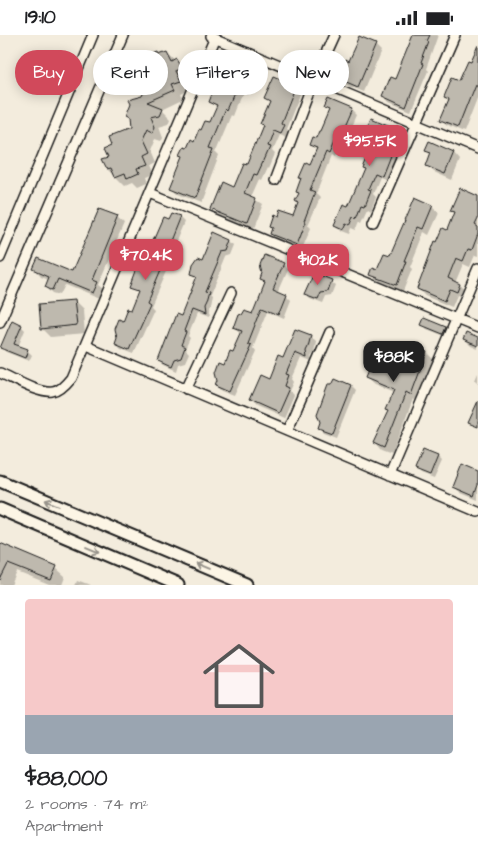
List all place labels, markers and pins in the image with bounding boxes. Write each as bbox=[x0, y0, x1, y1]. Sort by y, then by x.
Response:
pin: $95.5K bbox=[329, 125, 411, 167]
pin: $70.4K bbox=[105, 239, 187, 281]
pin: $102K bbox=[283, 243, 353, 286]
pin: $88K bbox=[364, 341, 424, 383]

